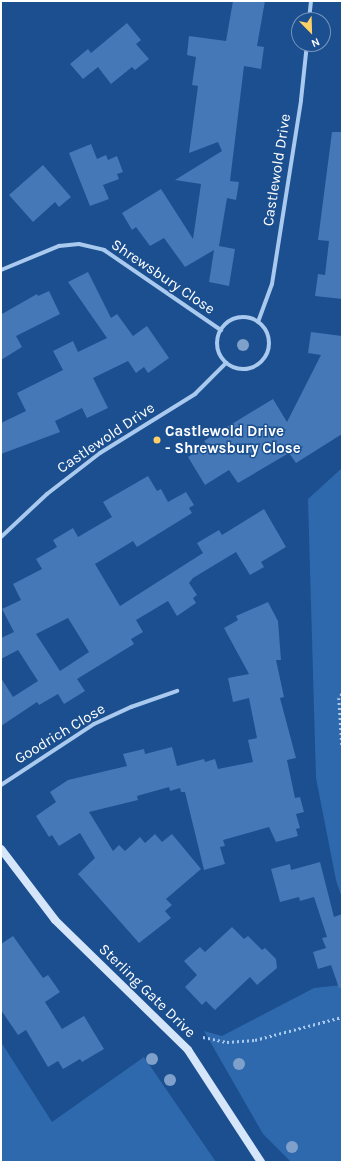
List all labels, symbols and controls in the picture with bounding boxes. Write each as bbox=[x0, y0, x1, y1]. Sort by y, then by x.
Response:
north arrow bbox=[291, 12, 331, 52]
text: N bbox=[309, 35, 322, 50]
street label: Castlewold Drive bbox=[259, 112, 295, 228]
street label: Shrewsbury Close bbox=[108, 236, 218, 318]
street label: Castlewold Drive bbox=[54, 399, 158, 477]
place label: Castlewold Drive - Shrewsbury Close bbox=[165, 422, 301, 457]
marker: Castlewold Drive - Shrewsbury Close bbox=[152, 435, 162, 445]
street label: Goodrich Close bbox=[11, 700, 109, 768]
street label: Sterling Gate Drive bbox=[95, 940, 199, 1042]

